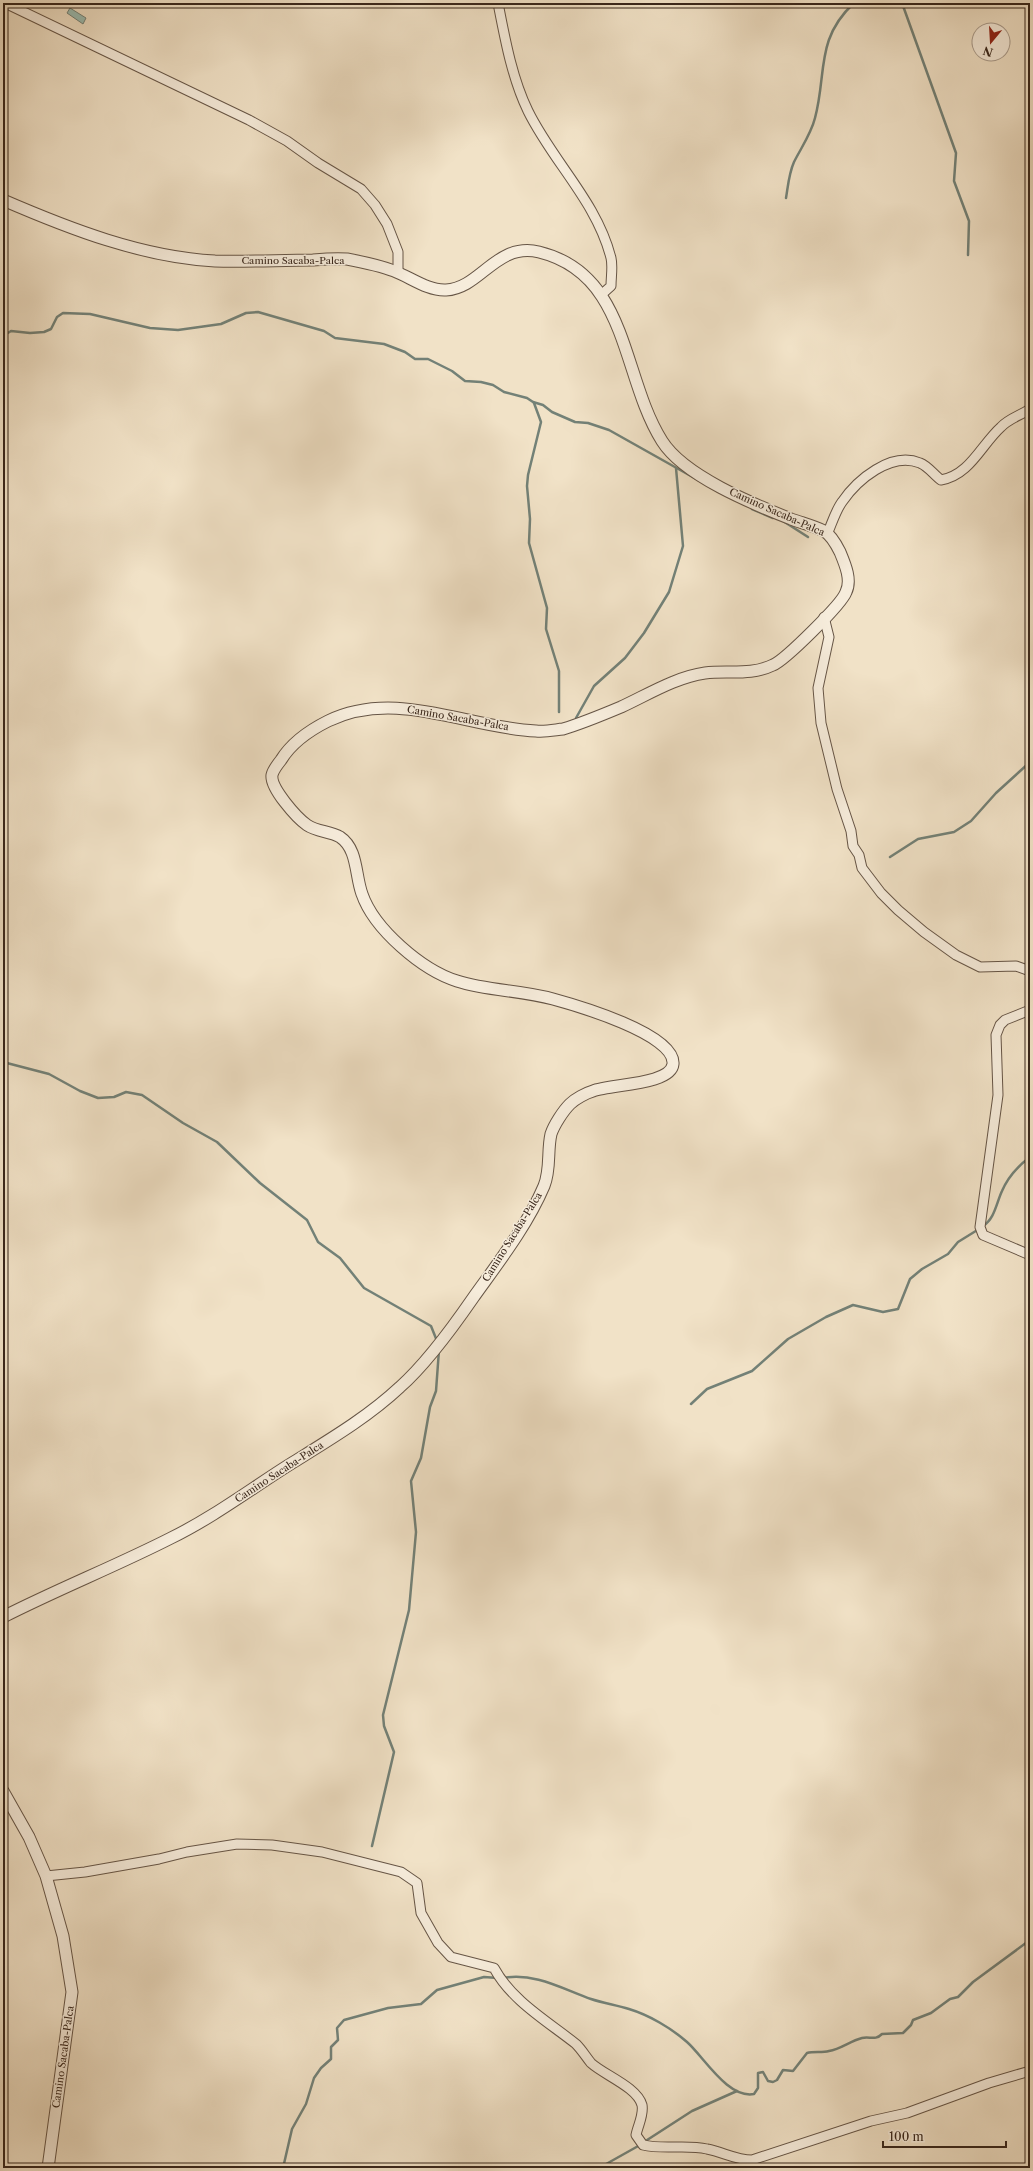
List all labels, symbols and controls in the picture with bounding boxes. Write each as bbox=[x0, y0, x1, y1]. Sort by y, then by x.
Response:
north arrow bbox=[971, 22, 1011, 62]
text: N bbox=[981, 43, 995, 60]
street label: Camino Sacaba-Palca bbox=[241, 254, 345, 267]
street label: Camino Sacaba-Palca bbox=[727, 485, 827, 539]
street label: Camino Sacaba-Palca bbox=[406, 703, 511, 733]
street label: Camino Sacaba-Palca bbox=[479, 1189, 545, 1284]
street label: Camino Sacaba-Palca bbox=[232, 1438, 326, 1506]
street label: Camino Sacaba-Palca bbox=[49, 2004, 77, 2109]
scale bar bbox=[883, 2123, 1006, 2149]
text: 100 m bbox=[889, 2129, 924, 2144]

